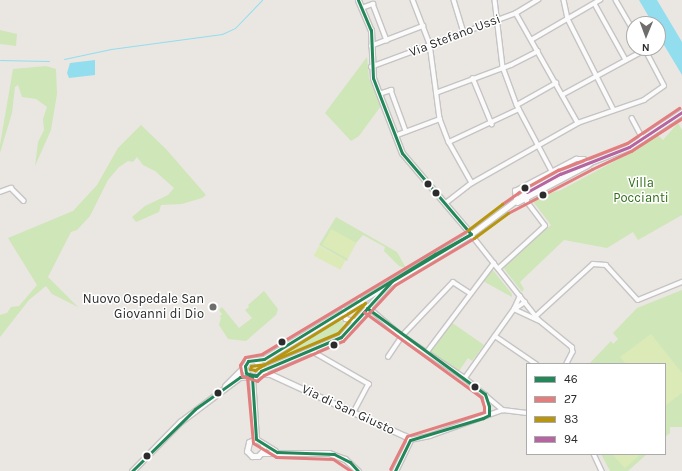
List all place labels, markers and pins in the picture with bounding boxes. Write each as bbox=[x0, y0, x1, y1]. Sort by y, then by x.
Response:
unlabelled marker bbox=[423, 179, 433, 189]
unlabelled marker bbox=[520, 183, 530, 193]
unlabelled marker bbox=[431, 188, 441, 198]
unlabelled marker bbox=[538, 190, 548, 200]
place label: Nuovo Ospedale San Giovanni di Dio bbox=[83, 292, 204, 323]
marker: Nuovo Ospedale San Giovanni di Dio bbox=[207, 301, 219, 313]
unlabelled marker bbox=[277, 337, 287, 347]
unlabelled marker bbox=[329, 340, 339, 350]
unlabelled marker bbox=[470, 382, 480, 392]
unlabelled marker bbox=[213, 388, 223, 398]
unlabelled marker bbox=[142, 451, 152, 461]

